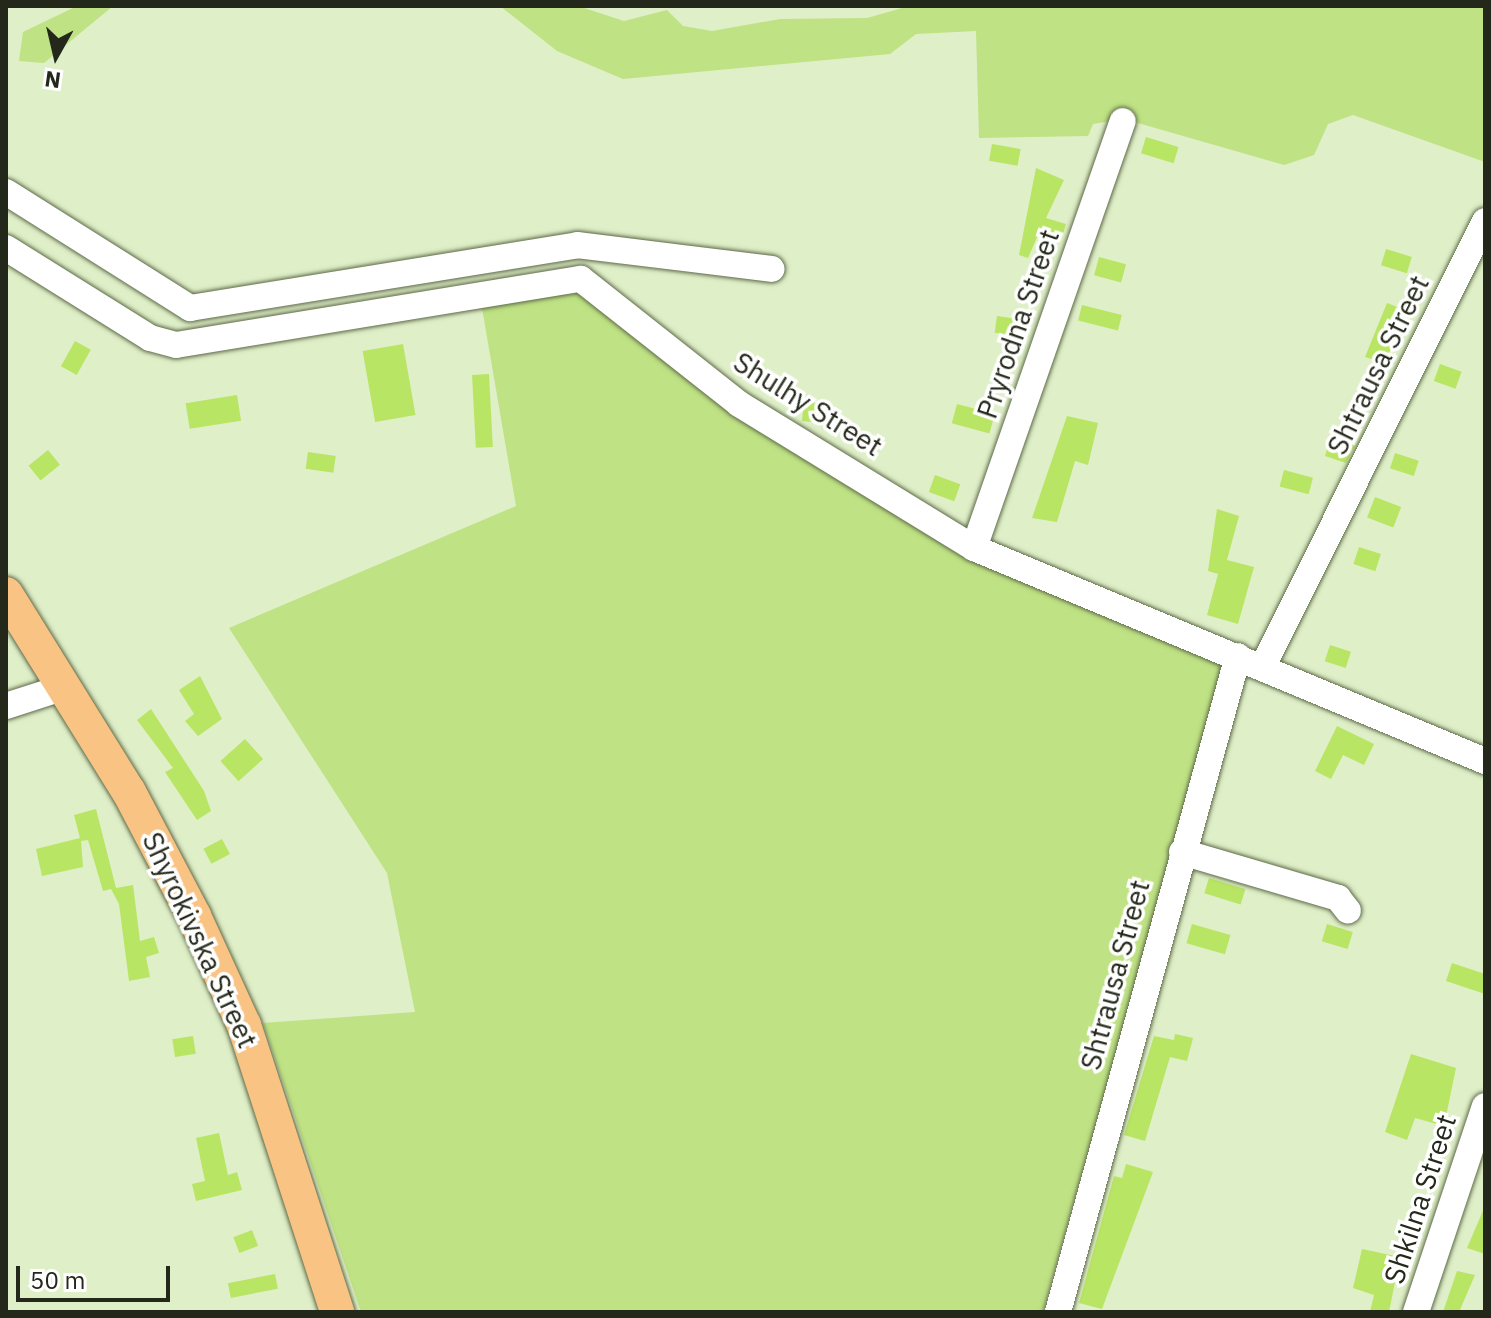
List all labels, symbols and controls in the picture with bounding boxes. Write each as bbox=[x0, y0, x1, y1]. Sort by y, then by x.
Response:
north arrow bbox=[16, 16, 96, 96]
text: N bbox=[43, 65, 62, 96]
street label: Pryrodna Street bbox=[970, 225, 1066, 423]
street label: Shtrausa Street bbox=[1320, 270, 1436, 460]
street label: Shulhy Street bbox=[728, 345, 888, 463]
street label: Shyrokivska Street bbox=[135, 827, 265, 1053]
street label: Shtrausa Street bbox=[1074, 876, 1156, 1074]
street label: Shkilna Street bbox=[1377, 1110, 1463, 1288]
scale bar bbox=[20, 1250, 174, 1300]
text: 50 m bbox=[30, 1264, 85, 1296]

